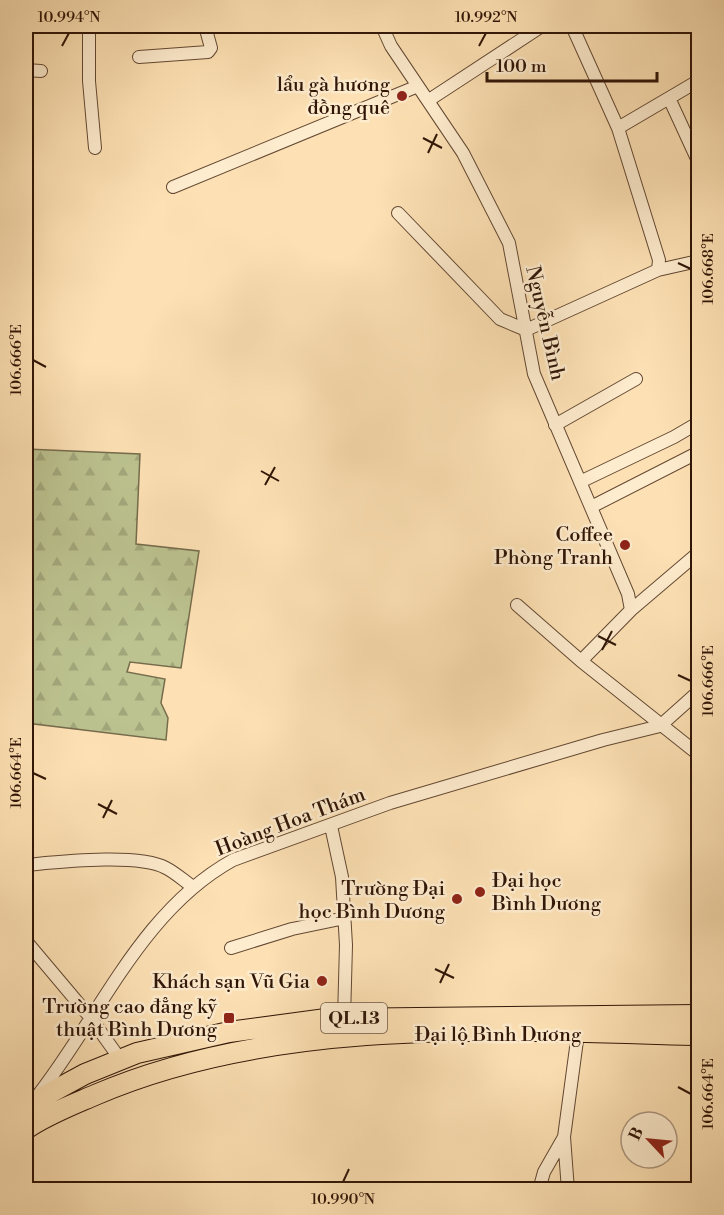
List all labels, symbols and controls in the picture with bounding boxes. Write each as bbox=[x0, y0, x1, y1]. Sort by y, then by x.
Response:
text: 10.994°N bbox=[38, 8, 100, 27]
text: 10.992°N bbox=[455, 8, 517, 27]
scale bar bbox=[487, 45, 656, 83]
text: 100 m bbox=[496, 55, 547, 78]
place label: lẩu gà hương đồng quê bbox=[277, 73, 391, 121]
marker: lẩu gà hương đồng quê bbox=[395, 89, 409, 103]
text: 106.668°E bbox=[699, 233, 718, 305]
street label: Nguyễn Bình bbox=[519, 264, 570, 383]
text: 106.666°E bbox=[7, 324, 26, 396]
place label: Coffee Phòng Tranh bbox=[494, 523, 613, 571]
marker: Coffee Phòng Tranh bbox=[618, 538, 632, 552]
text: 106.666°E bbox=[699, 645, 718, 717]
text: 106.664°E bbox=[7, 737, 26, 809]
street label: Hoàng Hoa Thám bbox=[212, 782, 369, 862]
place label: Đại học Bình Dương bbox=[491, 869, 602, 917]
place label: Trường Đại học Bình Dương bbox=[299, 877, 446, 925]
marker: Đại học Bình Dương bbox=[473, 885, 487, 899]
marker: Trường Đại học Bình Dương bbox=[450, 892, 464, 906]
place label: Khách sạn Vũ Gia bbox=[152, 970, 311, 995]
marker: Khách sạn Vũ Gia bbox=[315, 974, 329, 988]
place label: Trường cao đẳng kỹ thuật Bình Dương bbox=[42, 995, 218, 1043]
road number: QL.13 bbox=[321, 1003, 387, 1033]
marker: Trường cao đẳng kỹ thuật Bình Dương bbox=[222, 1011, 236, 1025]
street label: Đại lộ Bình Dương bbox=[415, 1023, 582, 1048]
text: 106.664°E bbox=[699, 1058, 718, 1130]
north arrow bbox=[619, 1110, 679, 1170]
text: B bbox=[625, 1124, 648, 1144]
text: 10.990°N bbox=[311, 1190, 375, 1209]

